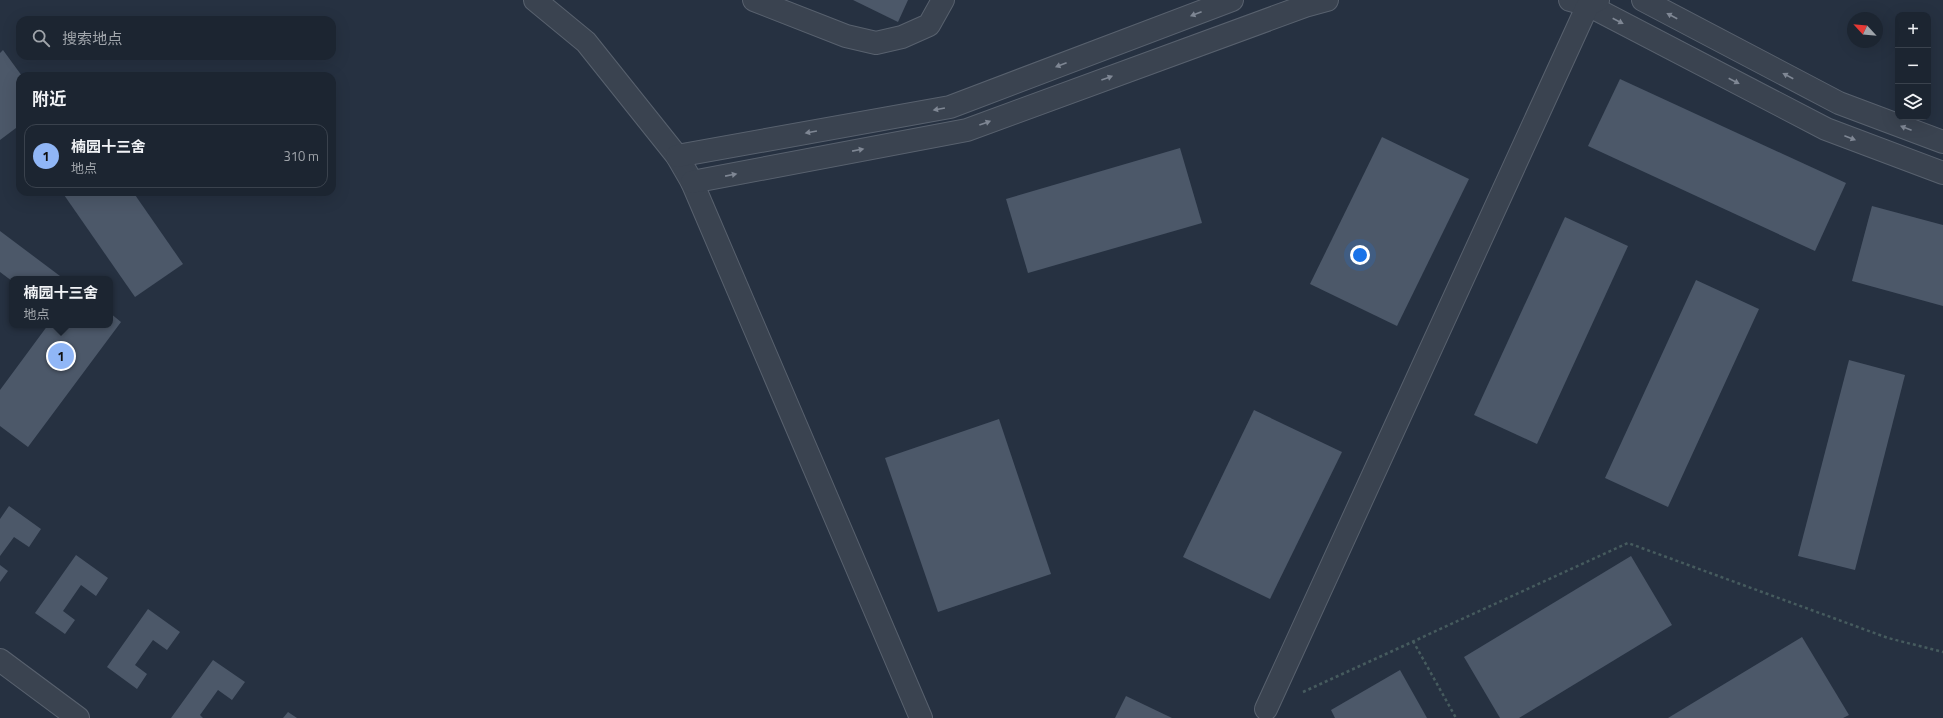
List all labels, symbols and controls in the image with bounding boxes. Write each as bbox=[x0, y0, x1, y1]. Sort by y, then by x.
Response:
one-way arrow bbox=[1189, 11, 1201, 17]
one-way arrow bbox=[1667, 12, 1678, 19]
north arrow bbox=[1847, 12, 1883, 48]
map controls bbox=[1895, 12, 1931, 120]
button: + bbox=[1895, 12, 1931, 48]
search box bbox=[16, 16, 336, 60]
one-way arrow bbox=[1613, 18, 1624, 24]
icon: search bbox=[30, 27, 52, 49]
text: 搜索地点 bbox=[62, 27, 122, 50]
button: − bbox=[1895, 48, 1931, 84]
one-way arrow bbox=[1055, 62, 1067, 68]
one-way arrow bbox=[1782, 73, 1793, 79]
one-way arrow bbox=[1102, 75, 1114, 81]
one-way arrow bbox=[1728, 78, 1740, 84]
button: layers bbox=[1895, 84, 1931, 120]
text: 附近 bbox=[32, 86, 66, 112]
one-way arrow bbox=[933, 106, 945, 112]
one-way arrow bbox=[980, 120, 992, 126]
one-way arrow bbox=[1900, 125, 1912, 131]
one-way arrow bbox=[805, 129, 817, 135]
text: 楠园十三舍 bbox=[71, 135, 146, 158]
one-way arrow bbox=[1845, 136, 1857, 142]
text: 1 bbox=[42, 146, 50, 166]
text: 310 m bbox=[283, 146, 319, 166]
one-way arrow bbox=[852, 147, 865, 153]
text: 地点 bbox=[71, 158, 97, 178]
one-way arrow bbox=[725, 171, 737, 177]
your location bbox=[1350, 245, 1370, 265]
popup bbox=[9, 276, 113, 328]
text: 楠园十三舍 bbox=[23, 281, 99, 304]
text: 地点 bbox=[23, 304, 50, 324]
pin: 1 bbox=[48, 341, 74, 371]

